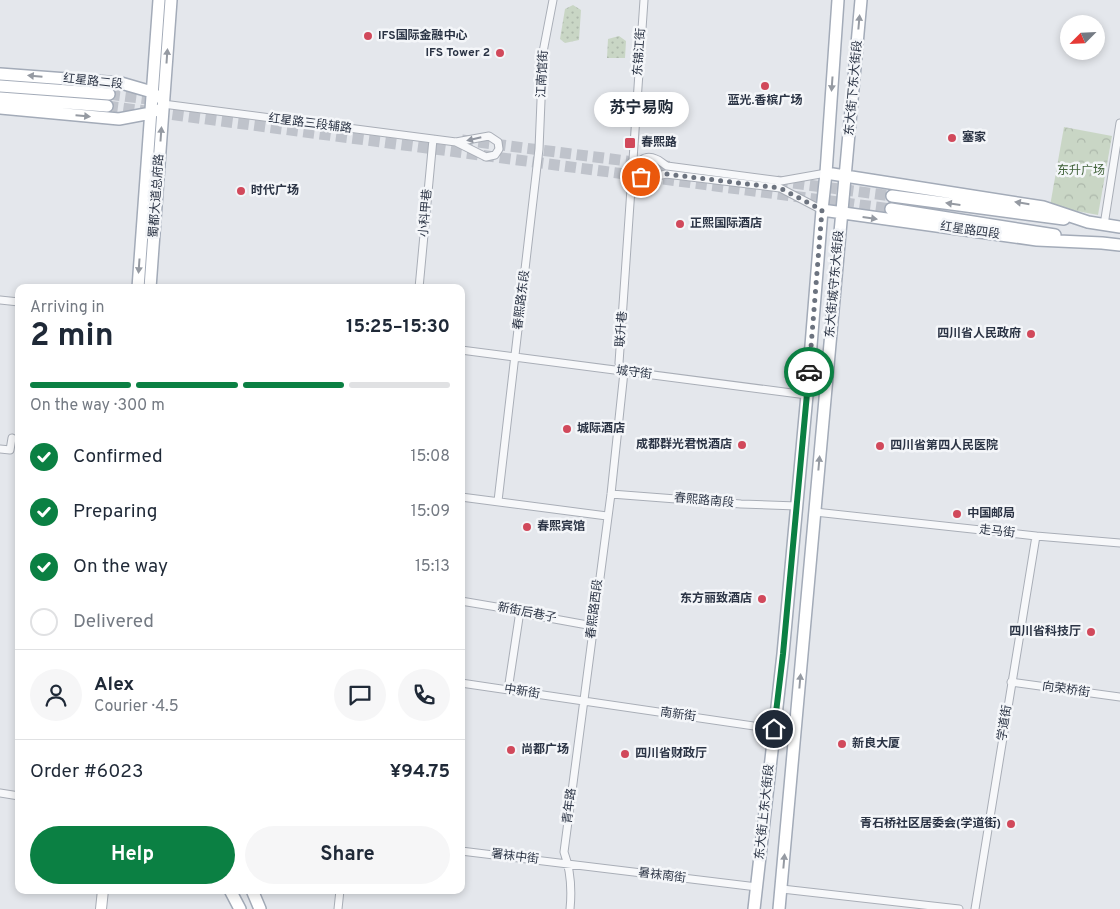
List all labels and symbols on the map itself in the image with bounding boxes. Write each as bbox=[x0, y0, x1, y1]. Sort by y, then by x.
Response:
one-way arrow bbox=[855, 14, 863, 30]
north arrow bbox=[1060, 15, 1105, 60]
street label: 东锦江街 bbox=[630, 27, 650, 77]
place label: IFS国际金融中心 bbox=[378, 28, 468, 44]
marker: IFS国际金融中心 bbox=[362, 30, 374, 42]
street label: 东大街下东大街段 bbox=[842, 39, 866, 137]
place label: IFS Tower 2 bbox=[426, 45, 490, 61]
marker: IFS Tower 2 bbox=[494, 47, 506, 59]
one-way arrow bbox=[163, 48, 171, 64]
street label: 江南馆街 bbox=[534, 50, 552, 98]
street label: 红星路二段 bbox=[62, 71, 124, 93]
one-way arrow bbox=[27, 72, 43, 80]
one-way arrow bbox=[828, 76, 836, 92]
marker: 蓝光.香槟广场 bbox=[759, 80, 771, 92]
callout: 苏宁易购 bbox=[594, 92, 688, 127]
place label: 蓝光.香槟广场 bbox=[728, 93, 802, 109]
street label: 红星路三段辅路 bbox=[267, 111, 353, 137]
one-way arrow bbox=[76, 112, 92, 120]
one-way arrow bbox=[158, 126, 166, 142]
place label: 塞家 bbox=[962, 130, 986, 146]
marker: 塞家 bbox=[946, 132, 958, 144]
one-way arrow bbox=[467, 135, 482, 143]
place label: 春熙路 bbox=[641, 135, 677, 151]
marker: 春熙路 bbox=[623, 136, 637, 150]
street label: 蜀都大道总府路 bbox=[146, 154, 168, 238]
pin bbox=[620, 156, 662, 198]
park label: 东升广场 bbox=[1057, 163, 1105, 179]
place label: 时代广场 bbox=[251, 183, 299, 199]
marker: 时代广场 bbox=[235, 185, 247, 197]
street label: 小科甲巷 bbox=[416, 188, 436, 238]
one-way arrow bbox=[1014, 199, 1030, 207]
one-way arrow bbox=[944, 200, 960, 208]
one-way arrow bbox=[862, 214, 878, 222]
place label: 正熙国际酒店 bbox=[690, 216, 762, 232]
marker: 正熙国际酒店 bbox=[674, 218, 686, 230]
street label: 红星路四段 bbox=[939, 219, 1001, 243]
street label: 东大街城守东大街段 bbox=[822, 230, 848, 338]
one-way arrow bbox=[135, 259, 143, 275]
street label: 春熙路东段 bbox=[510, 269, 534, 331]
street label: 联升巷 bbox=[613, 310, 631, 348]
place label: 四川省人民政府 bbox=[937, 326, 1021, 342]
marker: 四川省人民政府 bbox=[1025, 328, 1037, 340]
courier bbox=[784, 347, 834, 397]
street label: 城守街 bbox=[615, 363, 653, 383]
place label: 城际酒店 bbox=[577, 421, 625, 437]
marker: 城际酒店 bbox=[561, 423, 573, 435]
place label: 成都群光君悦酒店 bbox=[636, 437, 732, 453]
place label: 四川省第四人民医院 bbox=[890, 438, 998, 454]
marker: 成都群光君悦酒店 bbox=[736, 439, 748, 451]
marker: 四川省第四人民医院 bbox=[874, 440, 886, 452]
one-way arrow bbox=[815, 455, 823, 471]
street label: 春熙路南段 bbox=[673, 490, 735, 512]
place label: 中国邮局 bbox=[967, 506, 1015, 522]
marker: 中国邮局 bbox=[951, 508, 963, 520]
place label: 春熙宾馆 bbox=[537, 519, 585, 535]
marker: 春熙宾馆 bbox=[521, 521, 533, 533]
street label: 走马街 bbox=[978, 522, 1016, 542]
street label: 春熙路西段 bbox=[583, 578, 607, 640]
place label: 东方丽致酒店 bbox=[680, 591, 752, 607]
marker: 东方丽致酒店 bbox=[756, 593, 768, 605]
street label: 新街后巷子 bbox=[496, 599, 558, 627]
place label: 四川省科技厅 bbox=[1009, 624, 1081, 640]
marker: 四川省科技厅 bbox=[1085, 626, 1097, 638]
one-way arrow bbox=[796, 673, 804, 689]
street label: 向荣桥街 bbox=[1041, 679, 1091, 701]
street label: 中新街 bbox=[503, 681, 541, 703]
street label: 学道街 bbox=[994, 704, 1016, 742]
street label: 南新街 bbox=[659, 705, 697, 725]
pin bbox=[753, 708, 795, 750]
place label: 新良大厦 bbox=[852, 736, 900, 752]
marker: 新良大厦 bbox=[836, 738, 848, 750]
place label: 尚都广场 bbox=[521, 742, 569, 758]
marker: 尚都广场 bbox=[505, 744, 517, 756]
place label: 四川省财政厅 bbox=[635, 746, 707, 762]
marker: 四川省财政厅 bbox=[619, 748, 631, 760]
street label: 东大街上东大街段 bbox=[752, 763, 778, 861]
street label: 青年路 bbox=[560, 787, 580, 825]
place label: 青石桥社区居委会(学道街) bbox=[860, 816, 1001, 832]
marker: 青石桥社区居委会(学道街) bbox=[1005, 818, 1017, 830]
street label: 署袜中街 bbox=[490, 846, 540, 868]
one-way arrow bbox=[780, 852, 788, 868]
street label: 暑袜南街 bbox=[637, 865, 687, 887]

